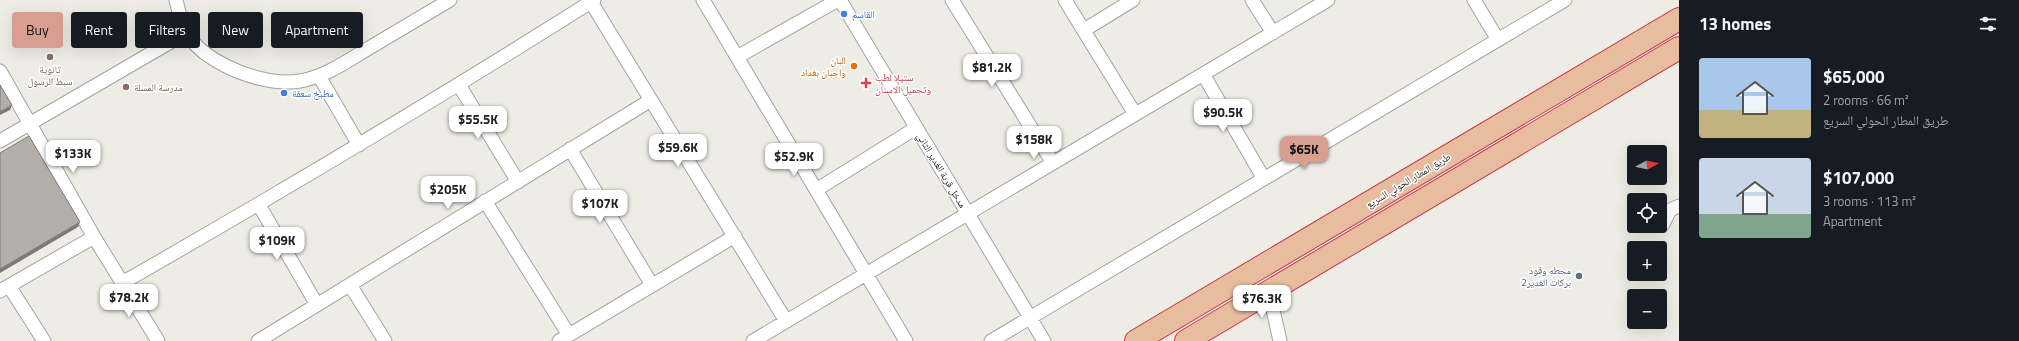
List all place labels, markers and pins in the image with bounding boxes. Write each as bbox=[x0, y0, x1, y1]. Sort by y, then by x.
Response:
place label: القاسم bbox=[852, 7, 875, 22]
marker: القاسم bbox=[839, 9, 849, 19]
marker: ثانوية سبط الرسول bbox=[45, 52, 55, 62]
place label: البان واجبان بغداد bbox=[801, 53, 846, 80]
pin: $81.2K bbox=[959, 54, 1025, 88]
marker: البان واجبان بغداد bbox=[849, 61, 859, 71]
place label: ثانوية سبط الرسول bbox=[27, 62, 73, 89]
place label: ستيلا لطب وتجميل الاسنان bbox=[875, 70, 931, 97]
marker: ستيلا لطب وتجميل الاسنان bbox=[860, 77, 872, 89]
place label: مدرسة المسلة bbox=[134, 80, 183, 95]
marker: مدرسة المسلة bbox=[121, 82, 131, 92]
place label: مطبخ سعفة bbox=[292, 86, 334, 101]
marker: مطبخ سعفة bbox=[279, 88, 289, 98]
pin: $90.5K bbox=[1190, 99, 1256, 133]
pin: $55.5K bbox=[445, 106, 511, 140]
pin: $158K bbox=[1006, 126, 1062, 160]
pin: $59.6K bbox=[645, 134, 711, 168]
pin: $65K bbox=[1280, 136, 1328, 170]
pin: $133K bbox=[45, 140, 101, 174]
pin: $52.9K bbox=[761, 143, 827, 177]
pin: $205K bbox=[420, 176, 476, 210]
pin: $107K bbox=[572, 190, 628, 224]
pin: $109K bbox=[249, 227, 305, 261]
place label: محطه وقود بركات الغدير2 bbox=[1521, 263, 1571, 290]
marker: محطه وقود بركات الغدير2 bbox=[1574, 271, 1584, 281]
pin: $78.2K bbox=[96, 284, 162, 318]
pin: $76.3K bbox=[1229, 285, 1295, 319]

